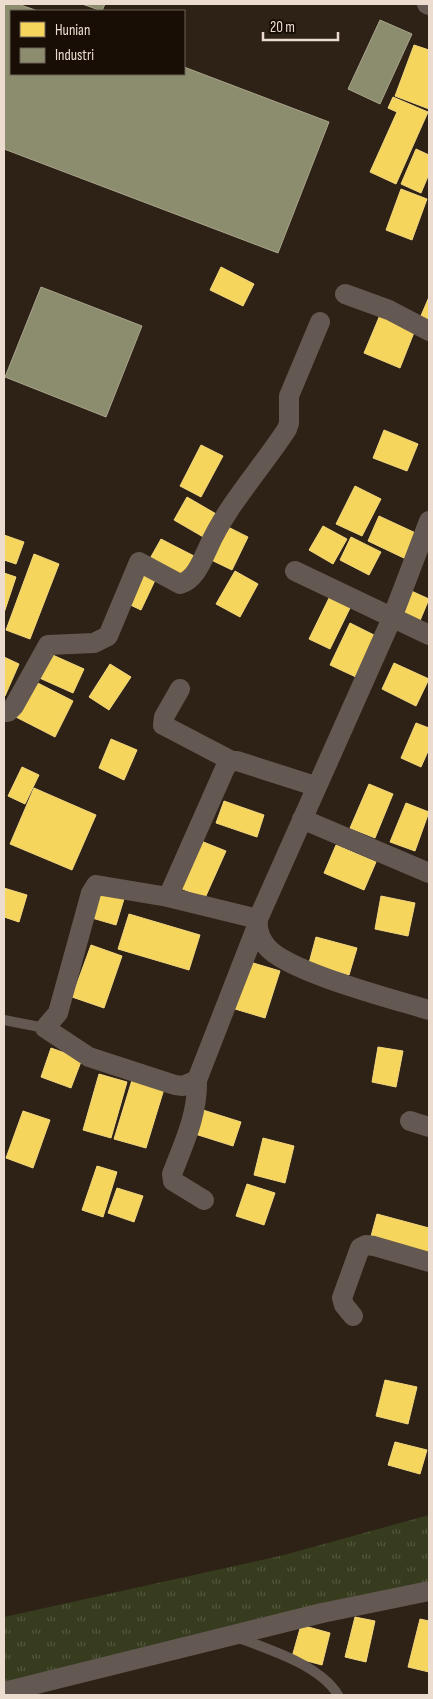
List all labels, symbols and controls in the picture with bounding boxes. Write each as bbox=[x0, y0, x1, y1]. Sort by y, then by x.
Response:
legend bbox=[10, 10, 185, 75]
scale bar bbox=[263, 10, 338, 42]
text: 20 m bbox=[270, 18, 295, 37]
text: Hunian bbox=[55, 21, 90, 40]
text: Industri bbox=[55, 46, 94, 65]

